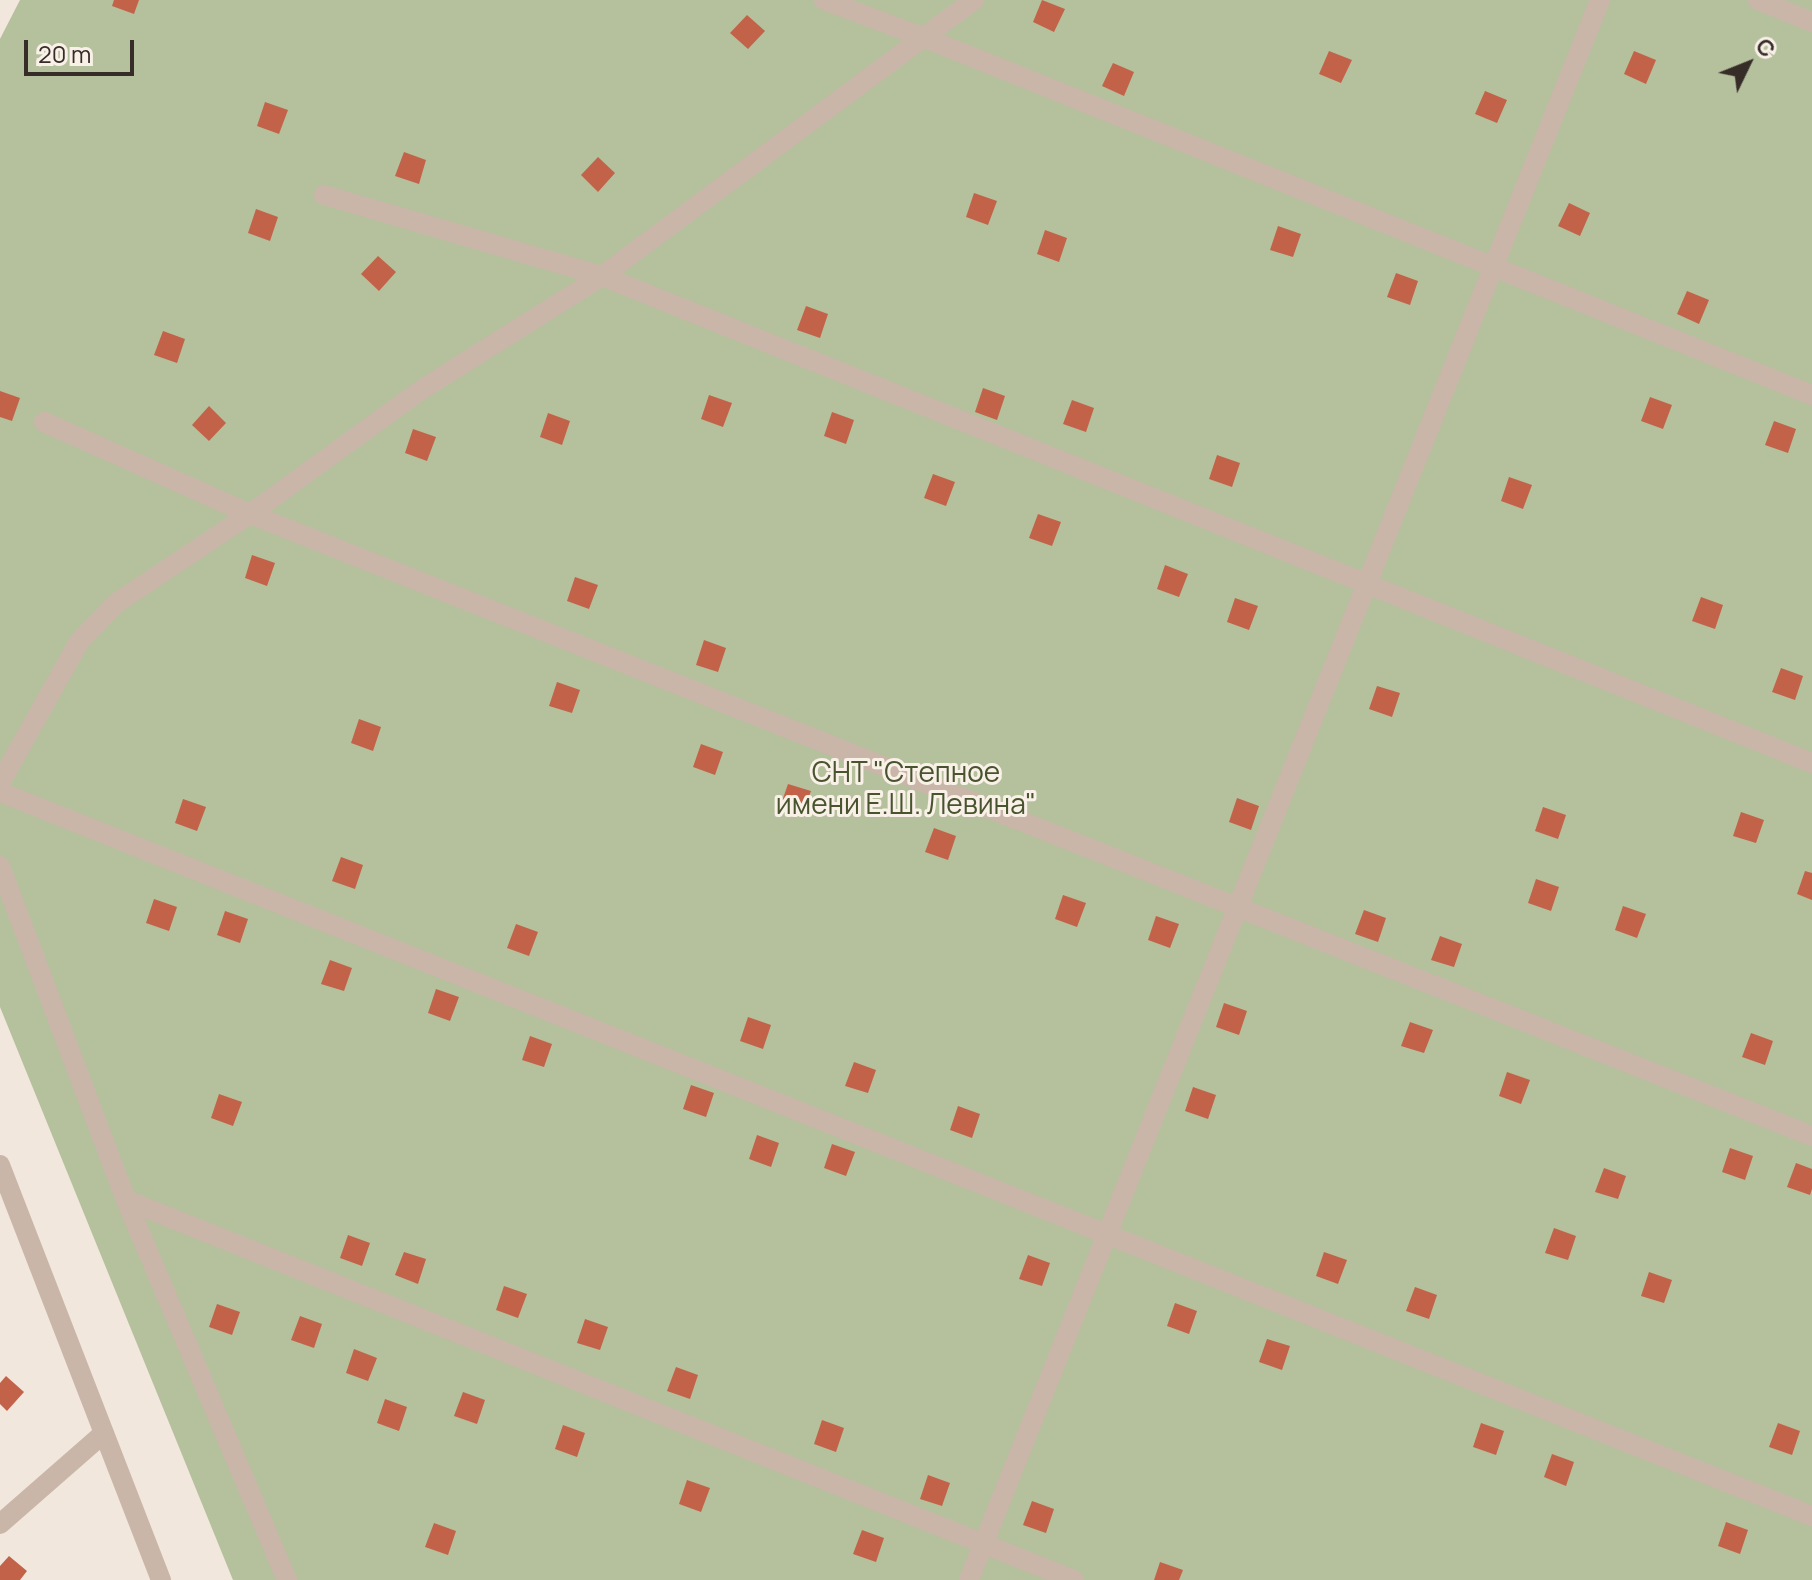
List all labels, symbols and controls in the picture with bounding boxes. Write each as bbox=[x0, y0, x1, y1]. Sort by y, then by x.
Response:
scale bar bbox=[28, 24, 138, 74]
north arrow bbox=[1708, 24, 1788, 104]
text: С bbox=[1749, 31, 1782, 64]
text: 20 m bbox=[38, 37, 91, 70]
park label: СНТ "Степное имени Е.Ш. Левина" bbox=[776, 757, 1036, 823]

